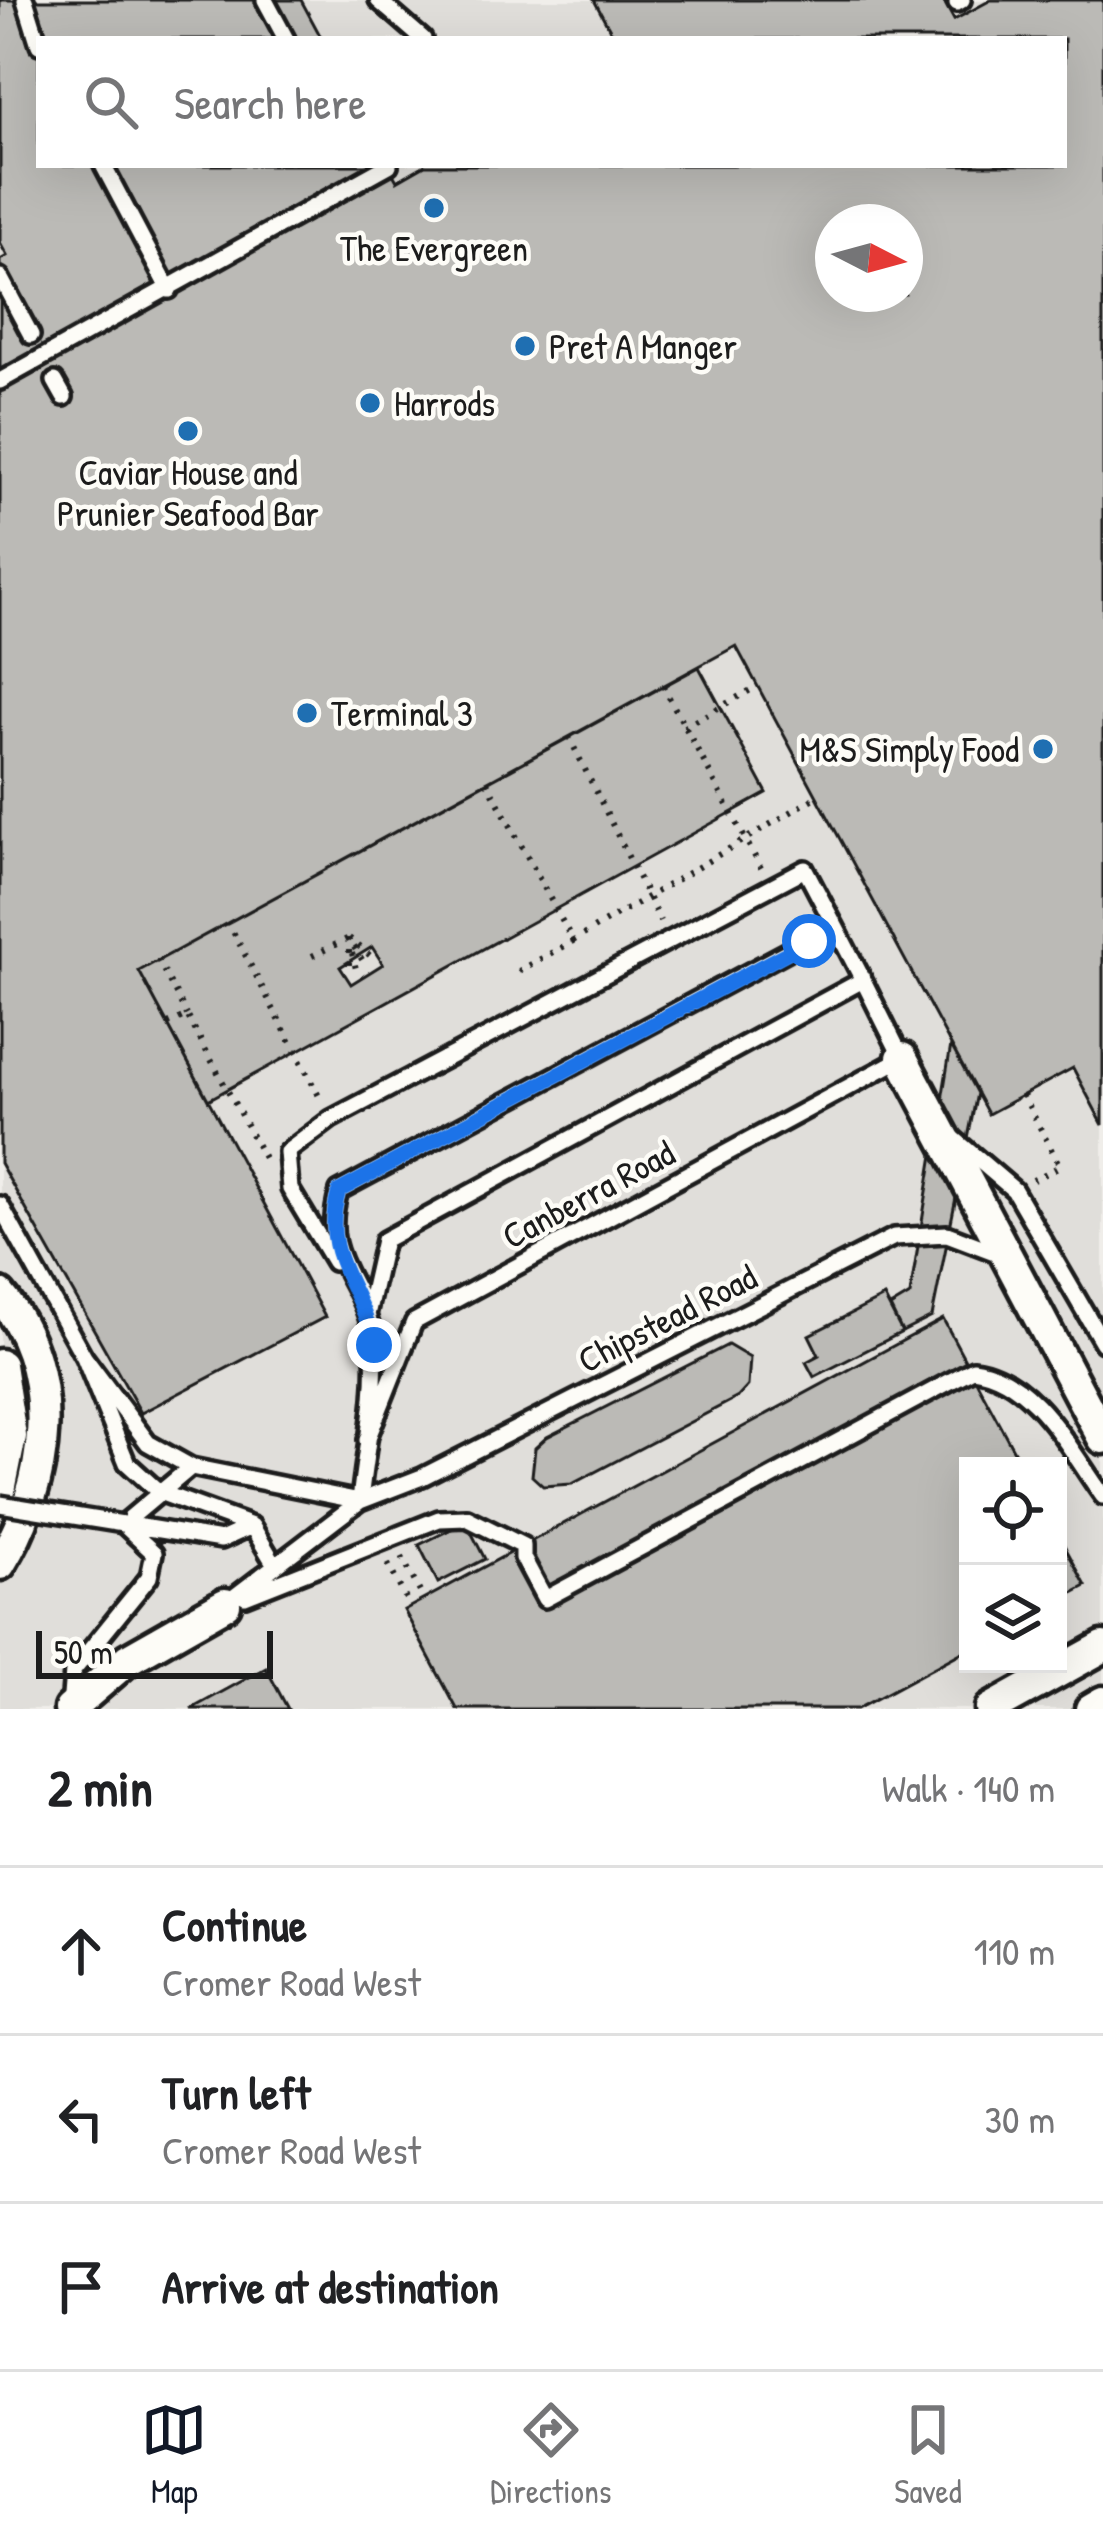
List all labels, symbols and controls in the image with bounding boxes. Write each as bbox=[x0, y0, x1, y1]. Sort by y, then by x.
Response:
search box bbox=[36, 36, 1067, 168]
icon: search bbox=[78, 69, 144, 135]
text: Search here bbox=[174, 72, 366, 133]
marker: The Evergreen bbox=[421, 195, 447, 221]
north arrow bbox=[815, 204, 923, 312]
place label: The Evergreen bbox=[340, 223, 528, 272]
place label: Pret A Manger bbox=[549, 321, 737, 370]
marker: Pret A Manger bbox=[512, 333, 538, 359]
place label: Harrods bbox=[394, 378, 495, 427]
marker: Harrods bbox=[357, 390, 383, 416]
marker: Caviar House and Prunier Seafood Bar bbox=[175, 418, 201, 444]
place label: Caviar House and Prunier Seafood Bar bbox=[57, 447, 319, 537]
place label: Terminal 3 bbox=[331, 688, 473, 737]
marker: Terminal 3 bbox=[294, 700, 320, 726]
place label: M&S Simply Food bbox=[800, 724, 1019, 773]
marker: M&S Simply Food bbox=[1030, 736, 1056, 762]
route start bbox=[782, 914, 836, 968]
street label: Canberra Road bbox=[493, 1128, 682, 1259]
street label: Chipstead Road bbox=[569, 1252, 764, 1383]
route end bbox=[347, 1318, 401, 1372]
map controls bbox=[959, 1457, 1067, 1673]
button: locate bbox=[959, 1457, 1067, 1565]
button: layers bbox=[959, 1565, 1067, 1673]
scale bar bbox=[36, 1625, 273, 1678]
text: 50 m bbox=[54, 1630, 113, 1674]
text: 2 min bbox=[48, 1753, 153, 1822]
text: Walk · 140 m bbox=[882, 1761, 1055, 1814]
text: Continue bbox=[162, 1894, 307, 1955]
icon: ahead bbox=[48, 1918, 114, 1984]
text: 110 m bbox=[974, 1924, 1055, 1977]
text: Cromer Road West bbox=[162, 1955, 421, 2008]
text: Turn left bbox=[162, 2062, 311, 2123]
icon: left bbox=[48, 2086, 114, 2152]
text: 30 m bbox=[985, 2092, 1055, 2145]
text: Cromer Road West bbox=[162, 2123, 421, 2176]
icon: arrive bbox=[48, 2254, 114, 2320]
text: Arrive at destination bbox=[162, 2256, 499, 2317]
tab: Map bbox=[141, 2397, 207, 2513]
tab: Directions bbox=[490, 2397, 612, 2513]
tab: Saved bbox=[894, 2397, 962, 2513]

